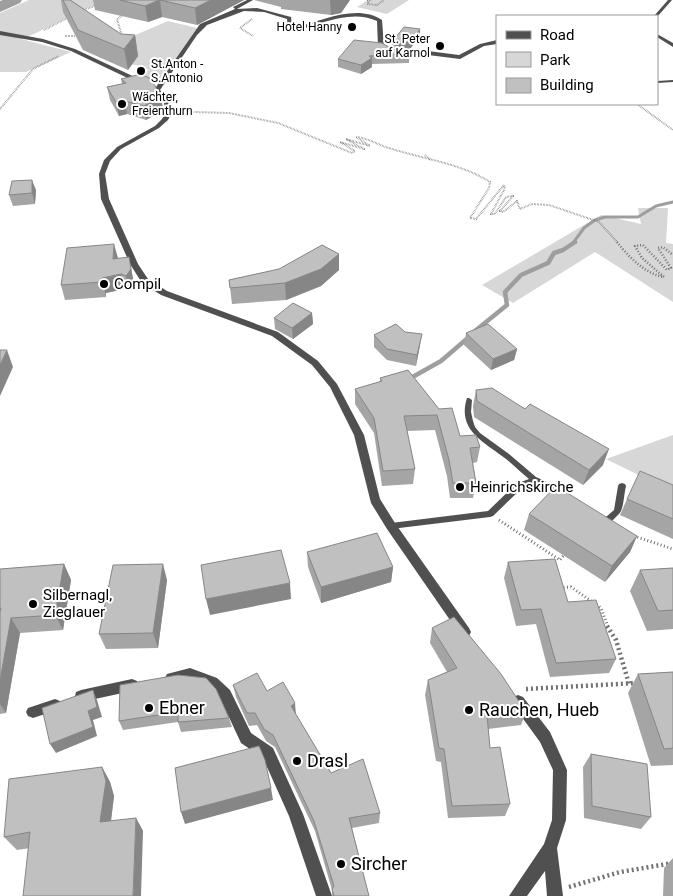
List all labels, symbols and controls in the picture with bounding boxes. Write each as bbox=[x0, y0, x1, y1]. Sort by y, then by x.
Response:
legend bbox=[496, 15, 658, 105]
place label: Hotel Hanny bbox=[276, 20, 342, 34]
marker: Hotel Hanny bbox=[346, 21, 358, 33]
text: Road bbox=[540, 26, 574, 44]
place label: St. Peter auf Karnol bbox=[375, 32, 430, 60]
marker: St. Peter auf Karnol bbox=[434, 40, 446, 52]
text: Park bbox=[540, 51, 571, 69]
place label: St.Anton - S.Antonio bbox=[151, 57, 204, 85]
marker: St.Anton - S.Antonio bbox=[135, 65, 147, 77]
text: Building bbox=[540, 76, 594, 94]
place label: Wächter, Freienthurn bbox=[132, 90, 193, 118]
marker: Wächter, Freienthurn bbox=[116, 98, 128, 110]
place label: Compil bbox=[114, 275, 161, 293]
marker: Compil bbox=[98, 278, 110, 290]
place label: Heinrichskirche bbox=[470, 478, 573, 496]
marker: Heinrichskirche bbox=[454, 481, 466, 493]
place label: Silbernagl, Zieglauer bbox=[43, 586, 112, 621]
marker: Silbernagl, Zieglauer bbox=[27, 598, 39, 610]
place label: Ebner bbox=[159, 697, 205, 718]
place label: Rauchen, Hueb bbox=[479, 699, 599, 720]
marker: Ebner bbox=[143, 702, 155, 714]
marker: Rauchen, Hueb bbox=[463, 704, 475, 716]
place label: Drasl bbox=[307, 750, 348, 771]
marker: Drasl bbox=[291, 755, 303, 767]
place label: Sircher bbox=[351, 853, 407, 874]
marker: Sircher bbox=[335, 858, 347, 870]

